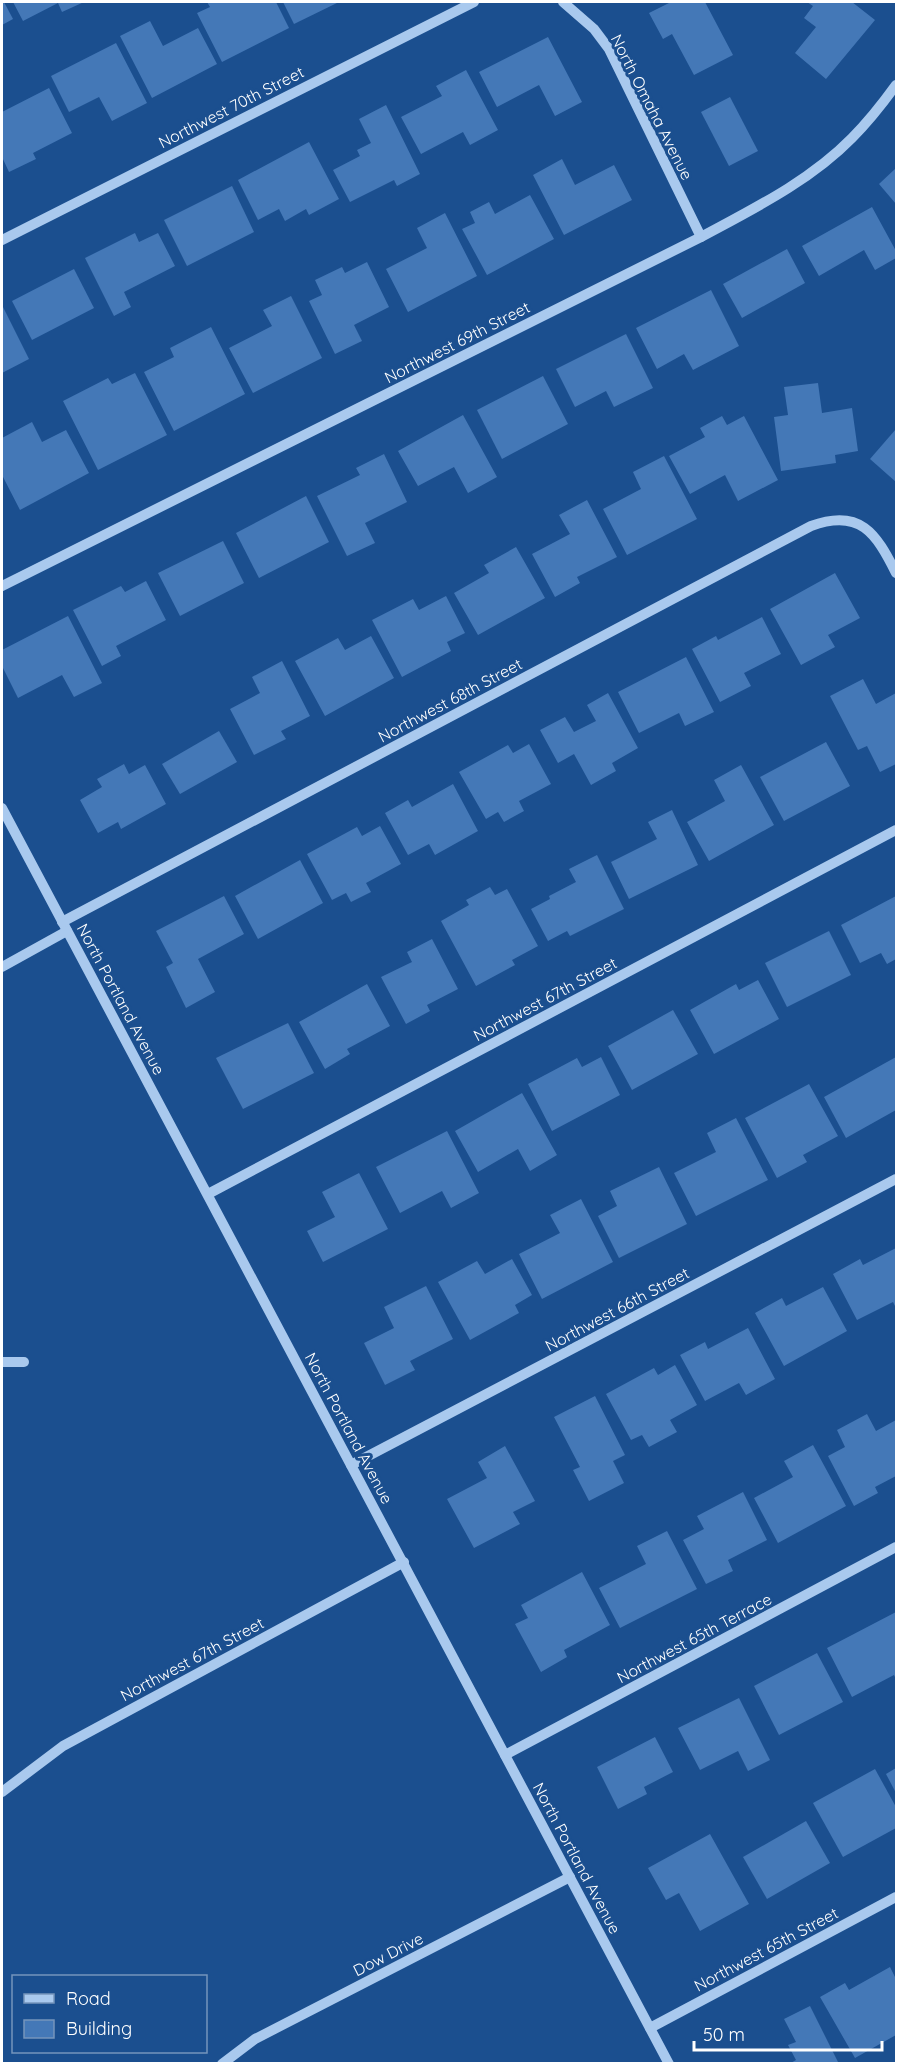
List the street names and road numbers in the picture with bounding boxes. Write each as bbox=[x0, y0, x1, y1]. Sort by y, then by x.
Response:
street label: North Omaha Avenue bbox=[607, 31, 697, 183]
street label: Northwest 70th Street bbox=[155, 62, 307, 152]
street label: Northwest 69th Street bbox=[381, 297, 533, 387]
street label: Northwest 68th Street bbox=[375, 654, 525, 746]
street label: North Portland Avenue bbox=[73, 920, 169, 1078]
street label: Northwest 67th Street bbox=[470, 953, 620, 1045]
street label: Northwest 66th Street bbox=[542, 1263, 692, 1355]
street label: North Portland Avenue bbox=[301, 1349, 397, 1507]
street label: Northwest 65th Terrace bbox=[613, 1589, 775, 1687]
street label: Northwest 67th Street bbox=[117, 1613, 267, 1705]
street label: North Portland Avenue bbox=[529, 1779, 625, 1937]
street label: Northwest 65th Street bbox=[691, 1903, 841, 1995]
street label: Dow Drive bbox=[350, 1928, 426, 1980]

